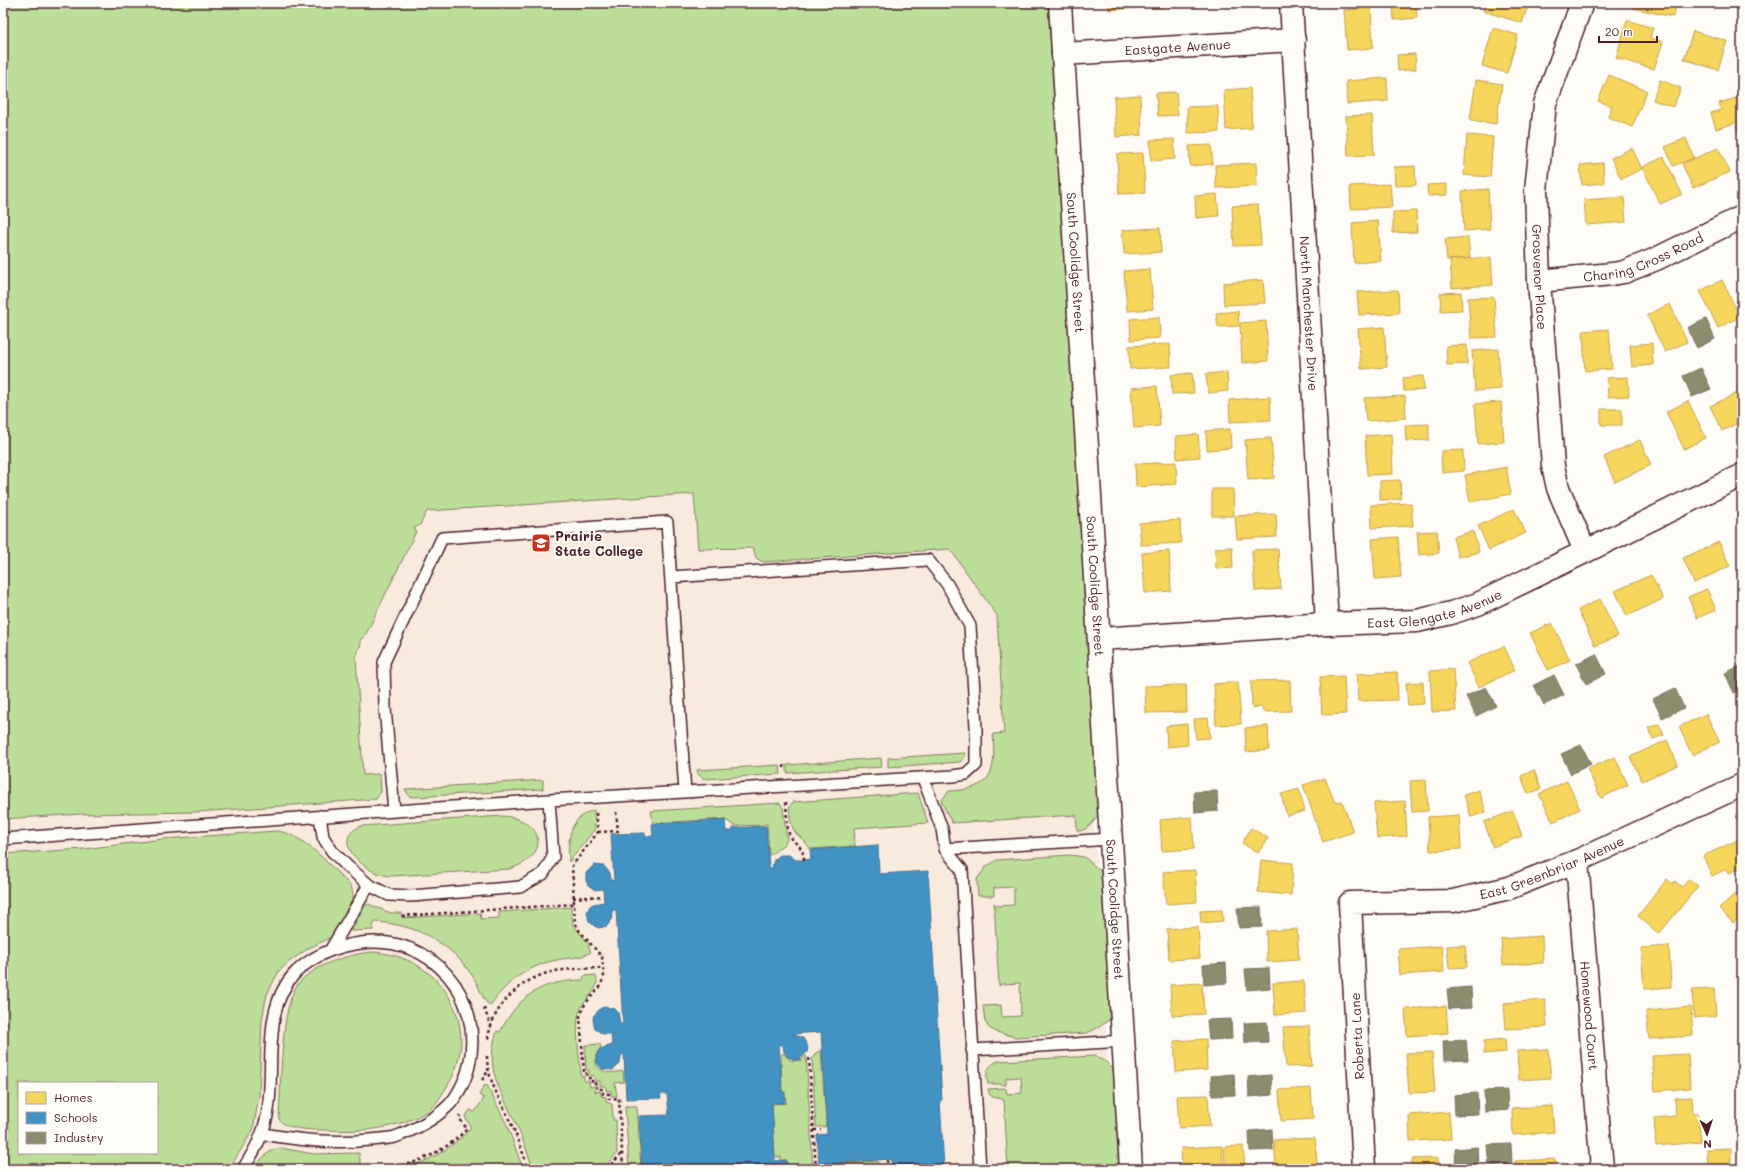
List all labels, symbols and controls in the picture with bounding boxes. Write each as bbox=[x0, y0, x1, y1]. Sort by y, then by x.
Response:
scale bar bbox=[1599, 18, 1657, 44]
text: 20 m bbox=[1605, 23, 1633, 39]
street label: Eastgate Avenue bbox=[1124, 35, 1231, 58]
street label: South Coolidge Street bbox=[1064, 192, 1089, 334]
street label: Grosvenor Place bbox=[1529, 224, 1552, 330]
street label: Charing Cross Road bbox=[1582, 228, 1706, 285]
street label: North Manchester Drive bbox=[1297, 236, 1322, 391]
street label: South Coolidge Street bbox=[1083, 515, 1109, 657]
place label: Prairie State College bbox=[555, 527, 643, 559]
school or university icon: Prairie State College bbox=[530, 532, 552, 554]
street label: East Glengate Avenue bbox=[1367, 585, 1504, 631]
street label: East Greenbriar Avenue bbox=[1478, 832, 1627, 903]
street label: South Coolidge Street bbox=[1103, 838, 1128, 980]
street label: Homewood Court bbox=[1577, 960, 1603, 1071]
street label: Roberta Lane bbox=[1346, 992, 1367, 1080]
legend bbox=[18, 1082, 158, 1154]
text: Homes bbox=[54, 1089, 93, 1105]
text: Schools bbox=[54, 1109, 98, 1125]
north arrow bbox=[1687, 1114, 1727, 1154]
text: Industry bbox=[54, 1129, 103, 1145]
text: N bbox=[1703, 1137, 1712, 1152]

